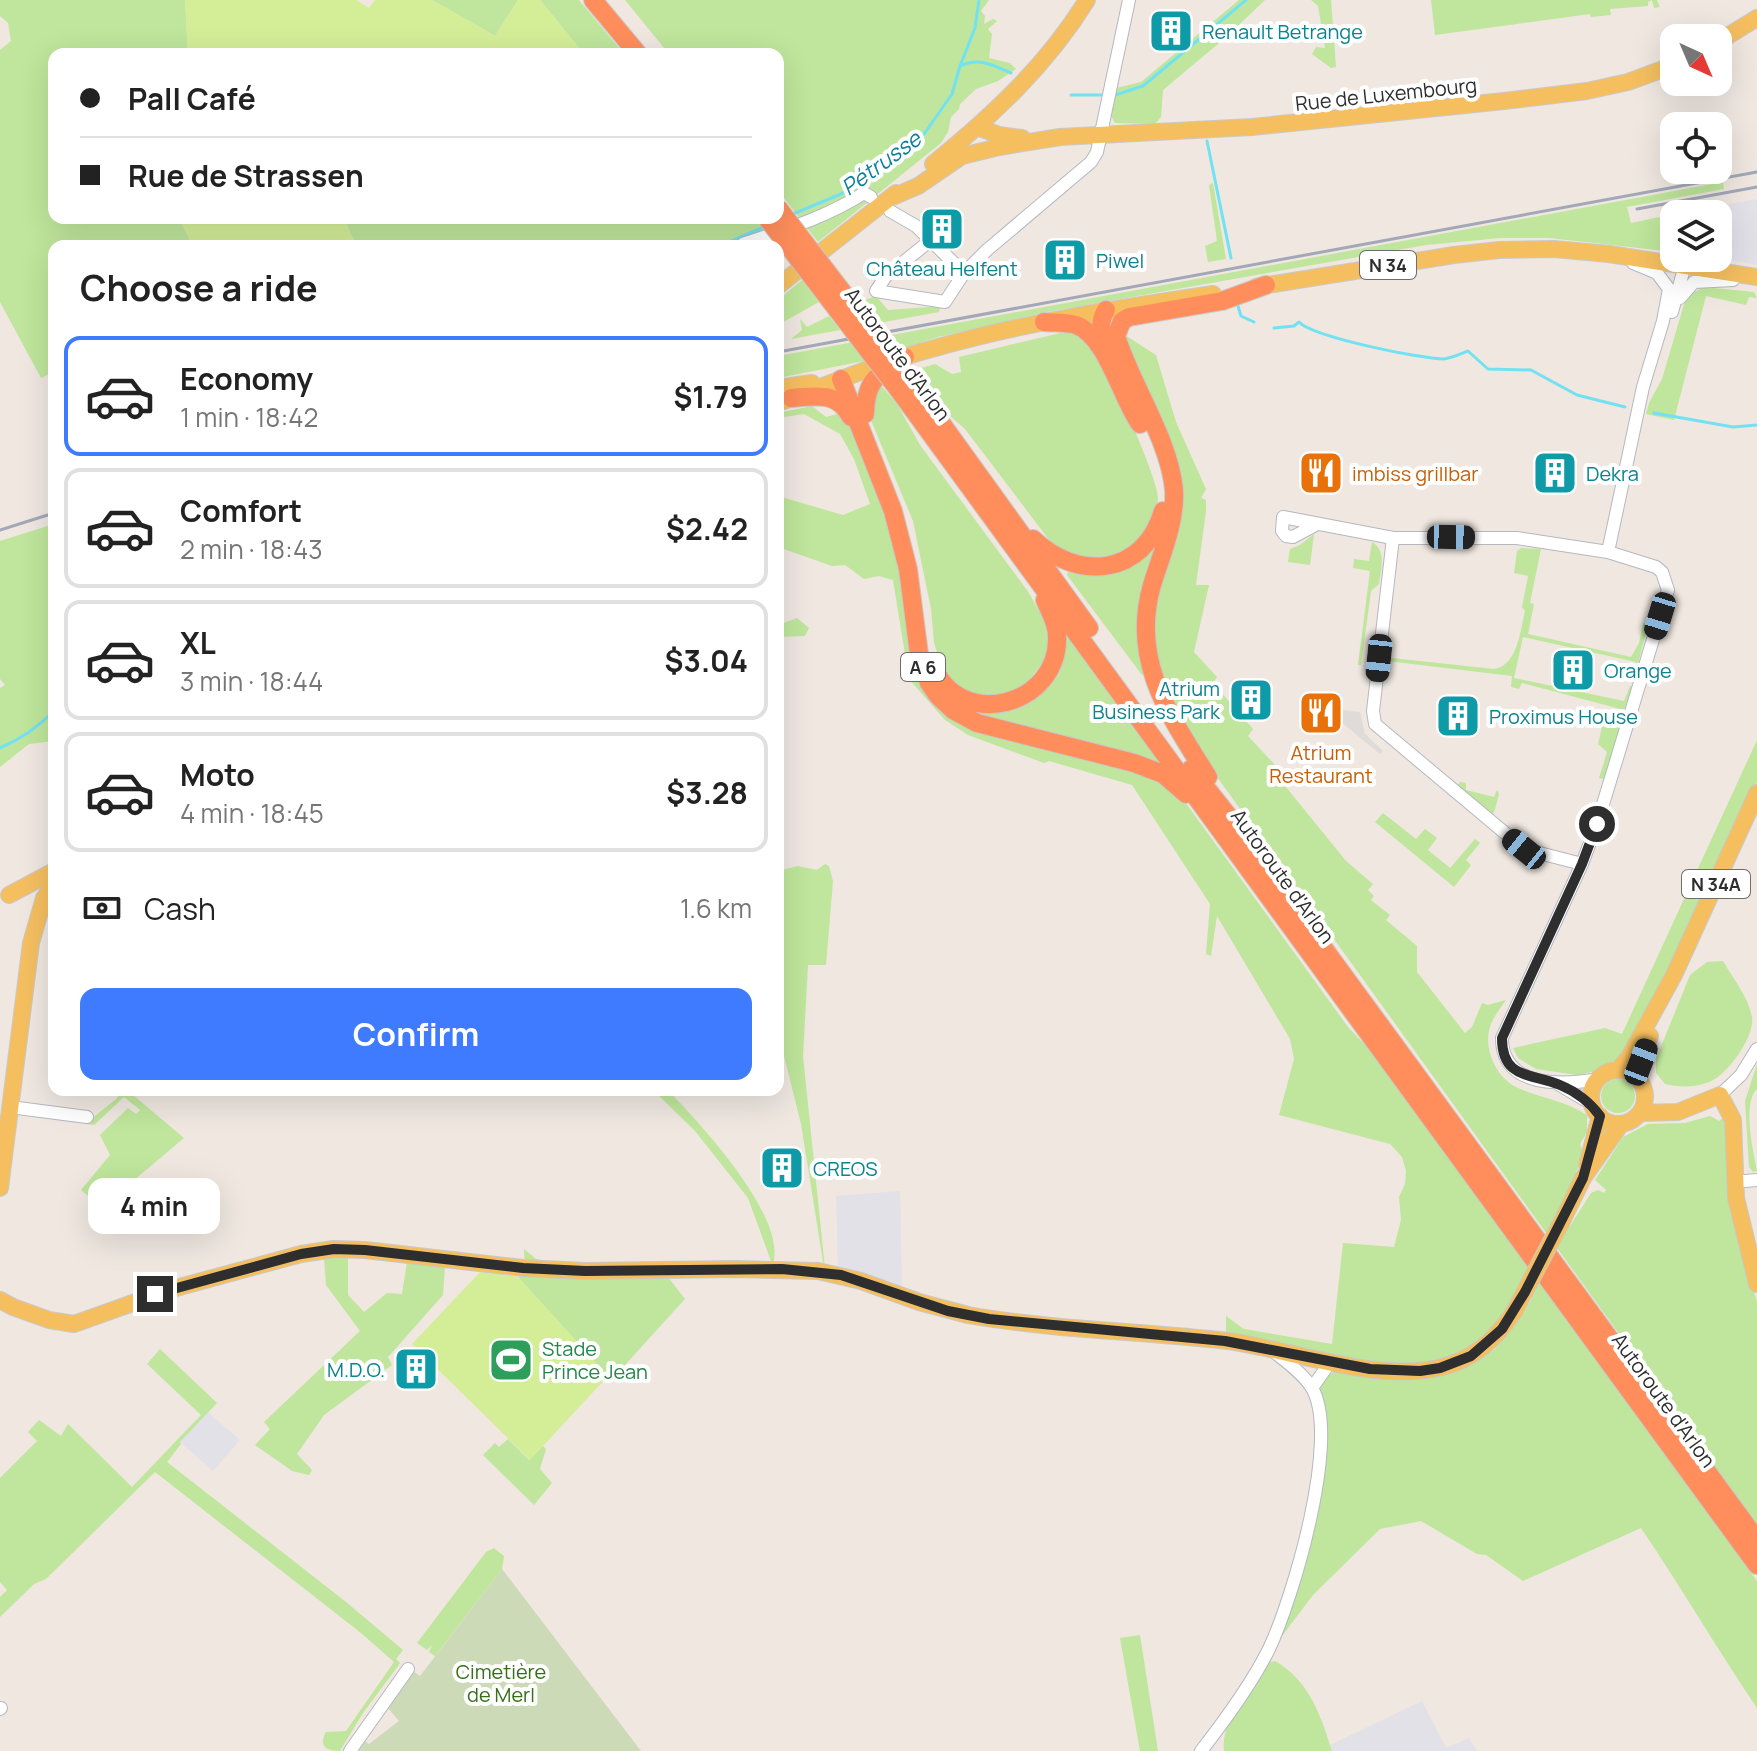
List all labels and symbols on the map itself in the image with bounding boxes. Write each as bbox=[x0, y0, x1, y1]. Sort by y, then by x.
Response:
building icon: Renault Betrange bbox=[1147, 7, 1195, 55]
place label: Renault Betrange bbox=[1202, 18, 1363, 45]
north arrow bbox=[1660, 24, 1732, 96]
street label: Rue de Luxembourg bbox=[1294, 71, 1478, 117]
water label: Pétrusse bbox=[835, 123, 928, 202]
building icon: Château Helfent bbox=[918, 205, 966, 253]
building icon: Piwel bbox=[1041, 236, 1089, 284]
place label: Piwel bbox=[1096, 247, 1144, 274]
road number: N 34 bbox=[1360, 251, 1416, 279]
place label: Château Helfent bbox=[866, 255, 1018, 282]
street label: Autoroute d'Arlon bbox=[839, 282, 957, 426]
restaurant icon: imbiss grillbar bbox=[1297, 449, 1345, 497]
building icon: Dekra bbox=[1531, 449, 1579, 497]
place label: imbiss grillbar bbox=[1352, 460, 1478, 487]
place label: Dekra bbox=[1586, 460, 1639, 487]
car bbox=[1427, 525, 1475, 549]
car bbox=[1642, 590, 1678, 642]
car bbox=[1365, 633, 1393, 683]
building icon: Orange bbox=[1549, 646, 1597, 694]
road number: A 6 bbox=[901, 653, 945, 681]
place label: Orange bbox=[1604, 657, 1672, 684]
place label: Atrium Business Park bbox=[1092, 675, 1221, 725]
building icon: Atrium Business Park bbox=[1227, 676, 1275, 724]
restaurant icon: Atrium Restaurant bbox=[1297, 689, 1345, 737]
building icon: Proximus House bbox=[1434, 692, 1482, 740]
place label: Proximus House bbox=[1489, 703, 1638, 730]
place label: Atrium Restaurant bbox=[1269, 739, 1373, 789]
street label: Autoroute d'Arlon bbox=[1225, 803, 1341, 949]
route start bbox=[1579, 806, 1615, 842]
car bbox=[1498, 825, 1550, 873]
road number: N 34A bbox=[1682, 870, 1750, 898]
car bbox=[1621, 1035, 1661, 1089]
building icon: CREOS bbox=[758, 1144, 806, 1192]
place label: CREOS bbox=[813, 1155, 878, 1182]
callout: 4 min bbox=[89, 1178, 221, 1234]
route end bbox=[137, 1276, 173, 1312]
street label: Autoroute d'Arlon bbox=[1606, 1327, 1722, 1473]
place label: Stade Prince Jean bbox=[542, 1335, 648, 1385]
sports icon: Stade Prince Jean bbox=[487, 1336, 535, 1384]
building icon: M.D.O. bbox=[392, 1345, 440, 1393]
place label: M.D.O. bbox=[327, 1356, 385, 1383]
park label: Cimetière de Merl bbox=[456, 1658, 546, 1708]

